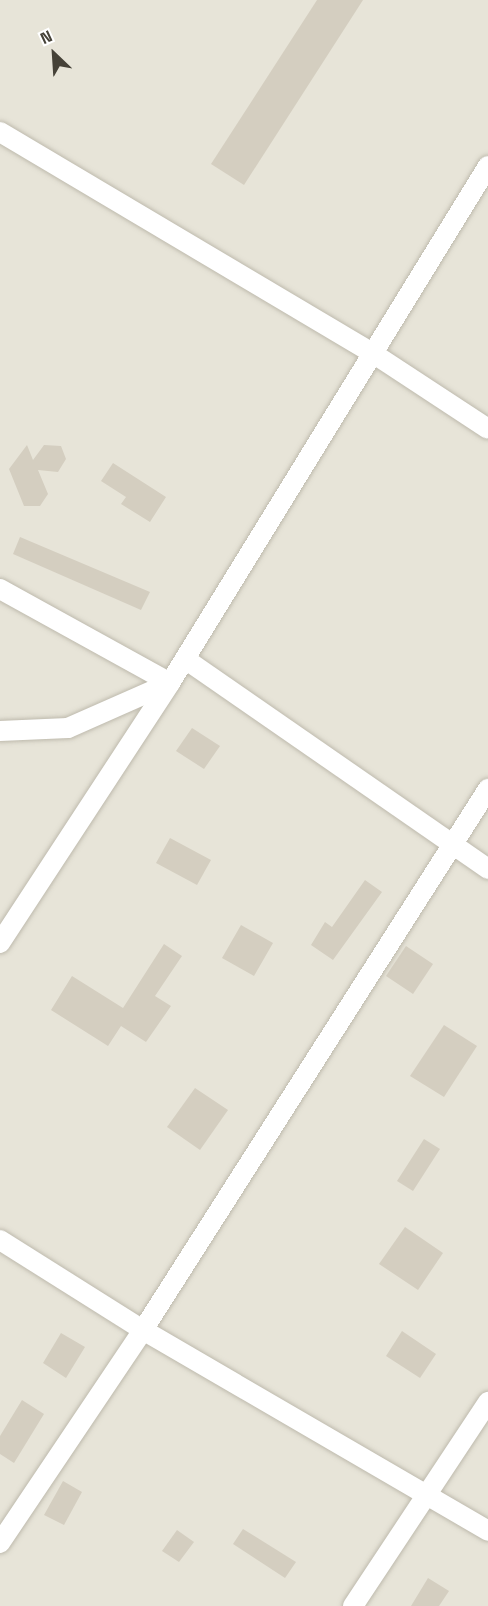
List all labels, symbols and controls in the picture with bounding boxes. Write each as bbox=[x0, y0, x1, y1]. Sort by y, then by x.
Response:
north arrow bbox=[24, 24, 84, 84]
text: N bbox=[37, 25, 55, 49]

